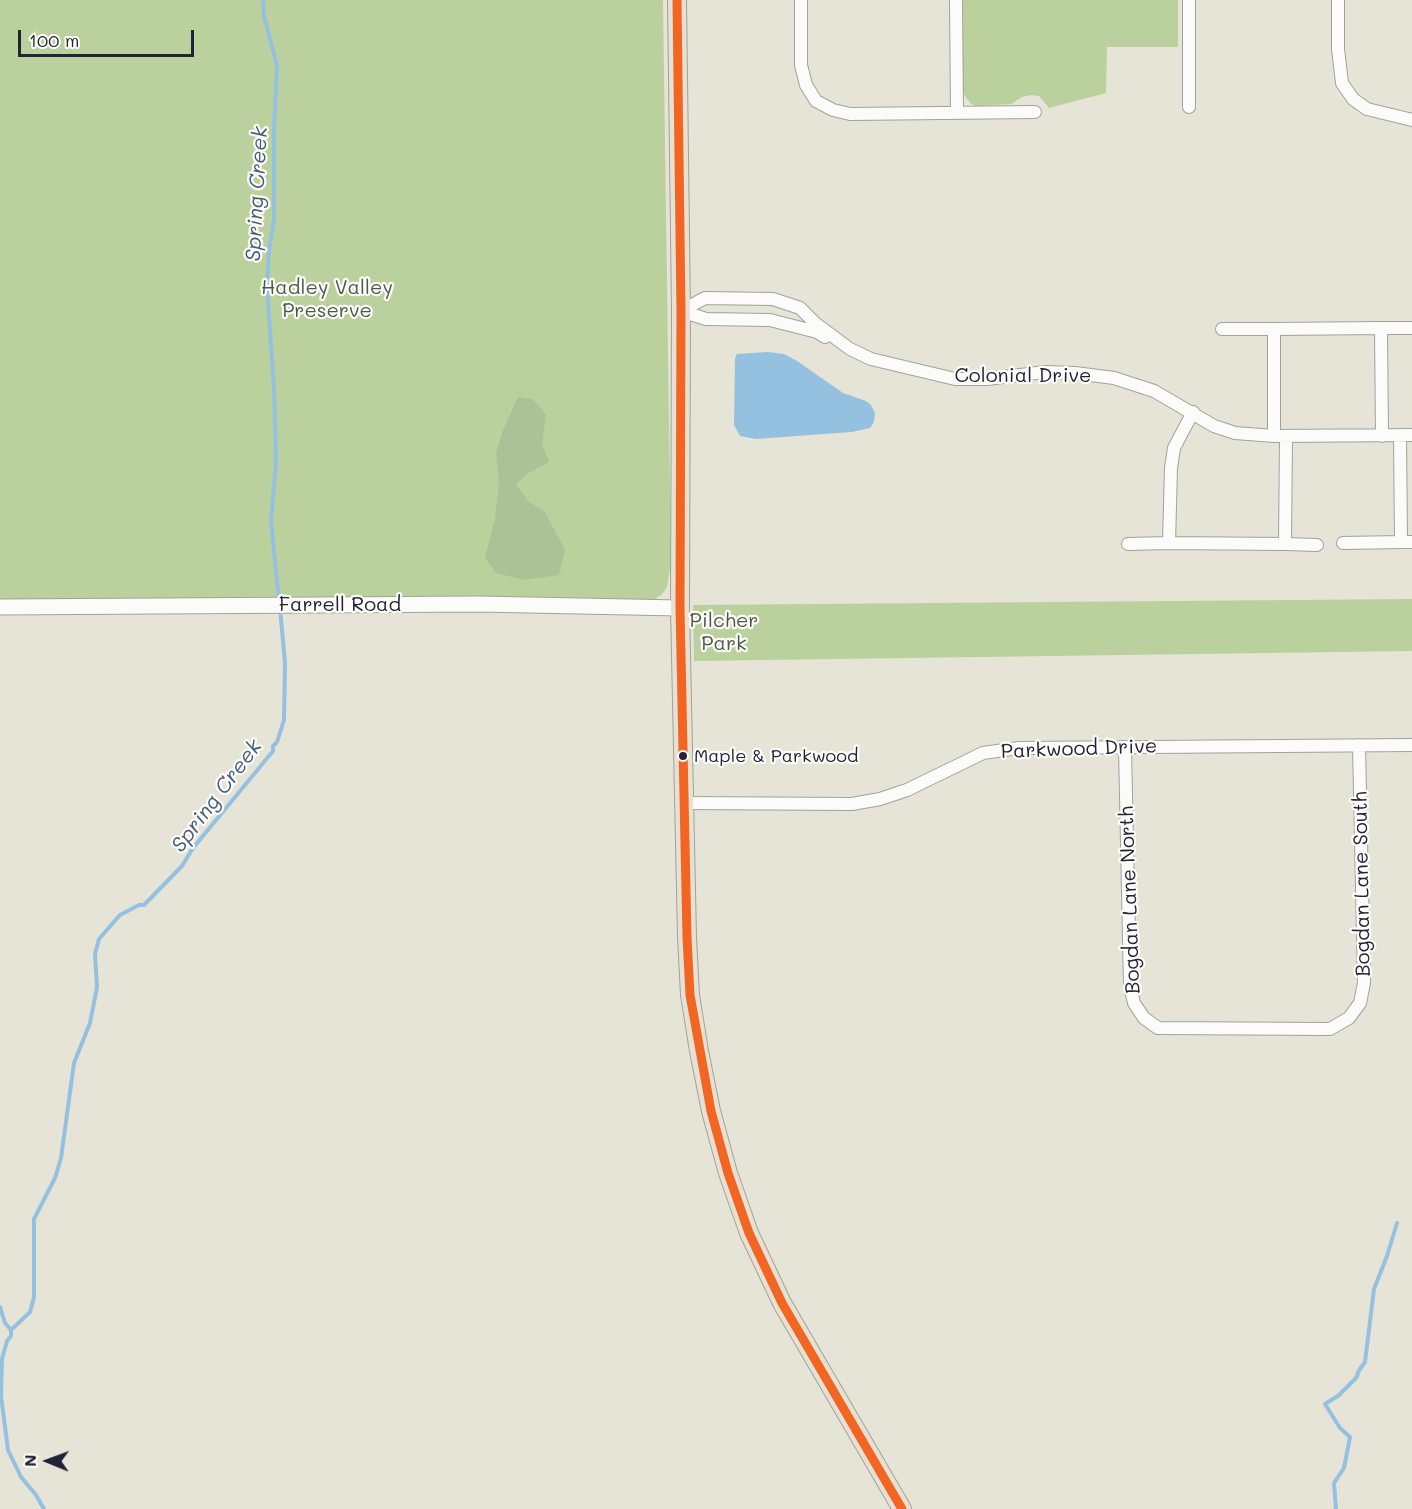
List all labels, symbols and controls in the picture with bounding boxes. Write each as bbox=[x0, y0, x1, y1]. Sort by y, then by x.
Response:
scale bar bbox=[21, 18, 196, 56]
text: 100 m bbox=[29, 28, 79, 52]
water label: Spring Creek bbox=[241, 126, 273, 262]
park label: Hadley Valley Preserve bbox=[261, 276, 393, 323]
street label: Colonial Drive bbox=[955, 364, 1091, 388]
street label: Farrell Road bbox=[279, 593, 401, 617]
park label: Pilcher Park bbox=[690, 609, 758, 656]
street label: Parkwood Drive bbox=[1000, 734, 1158, 764]
water label: Spring Creek bbox=[166, 735, 268, 857]
place label: Maple & Parkwood bbox=[694, 745, 858, 767]
marker: Maple & Parkwood bbox=[677, 750, 689, 762]
street label: Bogdan Lane South bbox=[1348, 791, 1376, 977]
street label: Bogdan Lane North bbox=[1115, 806, 1145, 994]
north arrow bbox=[18, 1431, 78, 1491]
text: N bbox=[19, 1454, 40, 1467]

